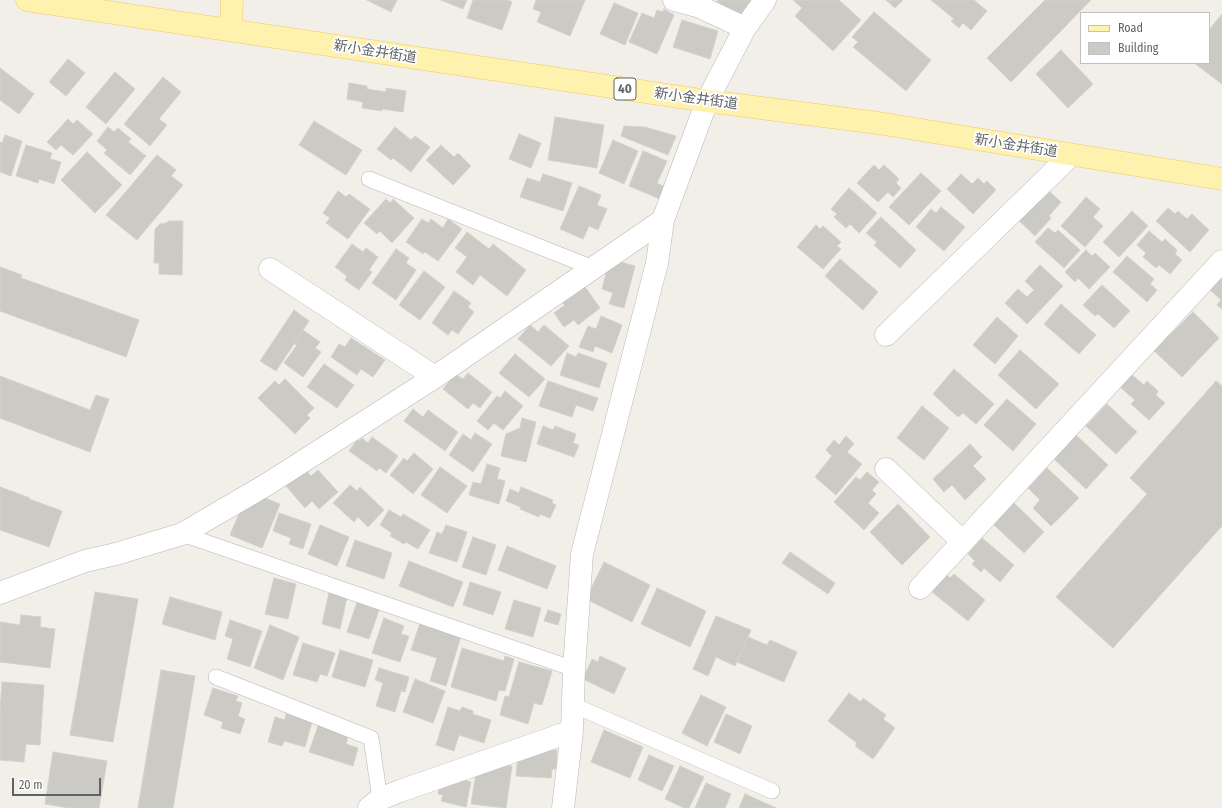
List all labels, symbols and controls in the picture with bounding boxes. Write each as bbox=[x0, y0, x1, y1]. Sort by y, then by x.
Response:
legend bbox=[1080, 12, 1210, 64]
text: Road bbox=[1118, 21, 1143, 35]
street label: 新小金井街道 bbox=[332, 37, 418, 67]
text: Building bbox=[1118, 41, 1158, 55]
road number: 40 bbox=[614, 78, 636, 100]
street label: 新小金井街道 bbox=[653, 85, 739, 113]
street label: 新小金井街道 bbox=[973, 131, 1059, 161]
scale bar bbox=[14, 770, 103, 796]
text: 20 m bbox=[19, 778, 43, 792]

